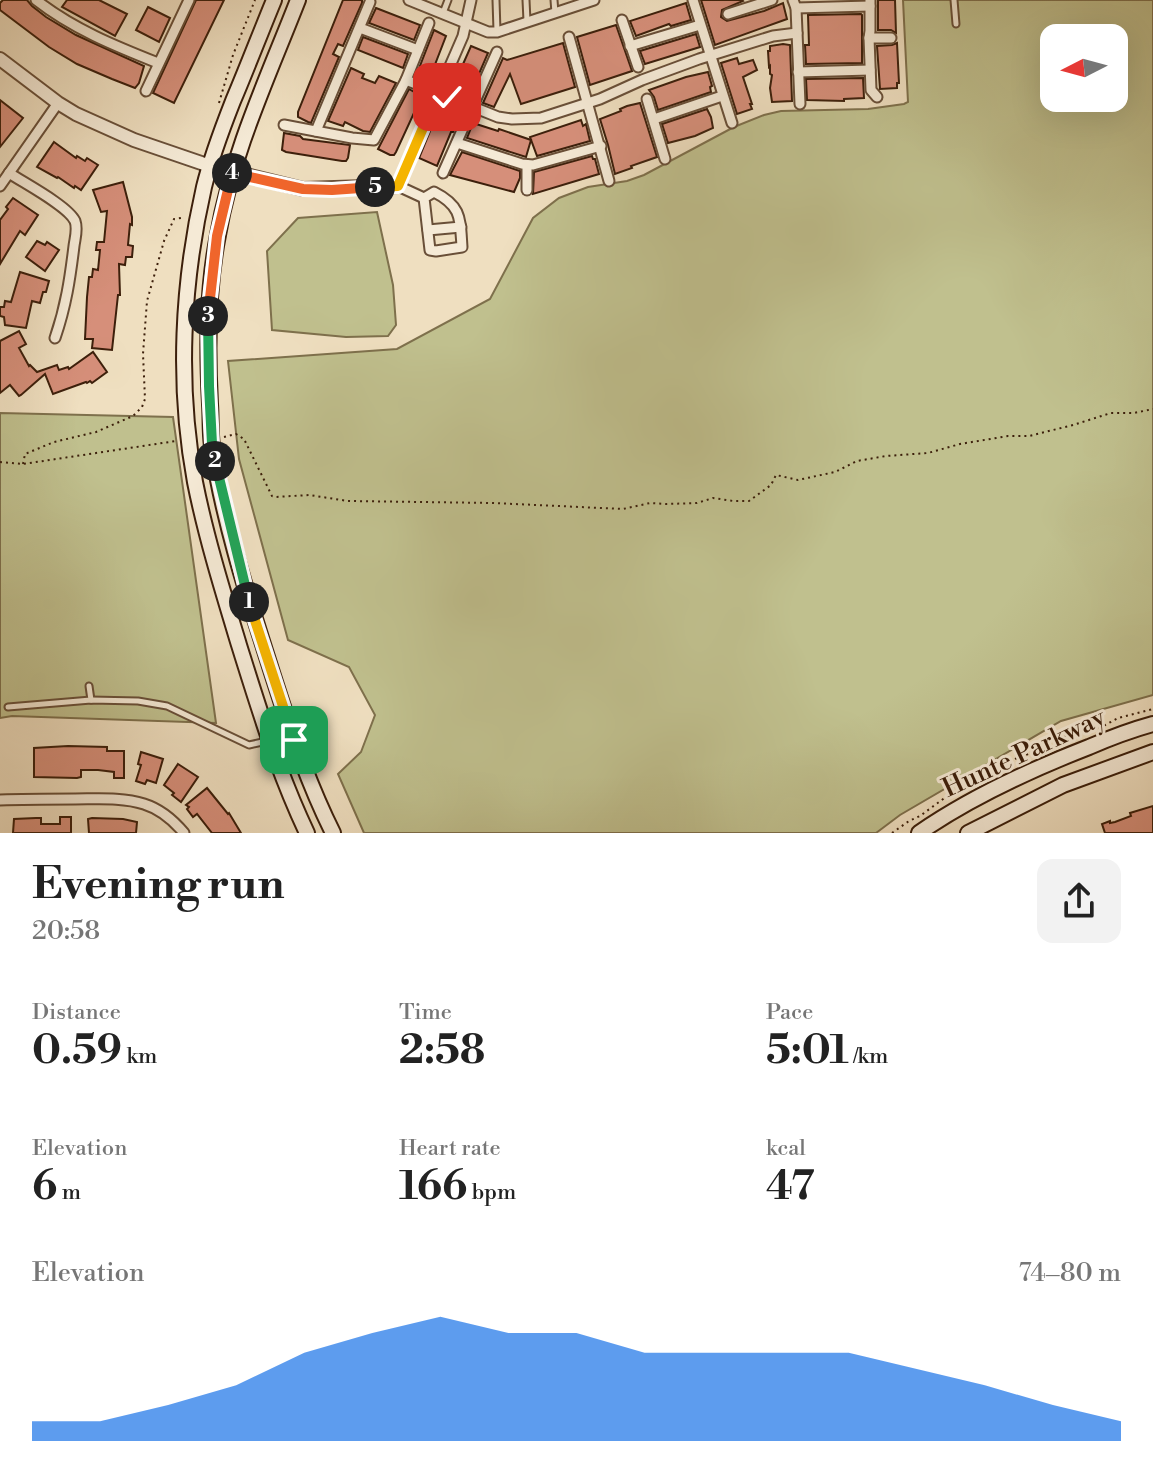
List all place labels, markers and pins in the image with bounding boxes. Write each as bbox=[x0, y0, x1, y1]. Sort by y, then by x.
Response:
pin bbox=[413, 63, 481, 131]
pin: 4 bbox=[212, 153, 252, 193]
pin: 5 bbox=[355, 167, 395, 207]
pin: 3 bbox=[188, 296, 228, 336]
pin: 2 bbox=[195, 441, 235, 481]
pin: 1 bbox=[229, 582, 269, 622]
pin bbox=[260, 706, 328, 774]

